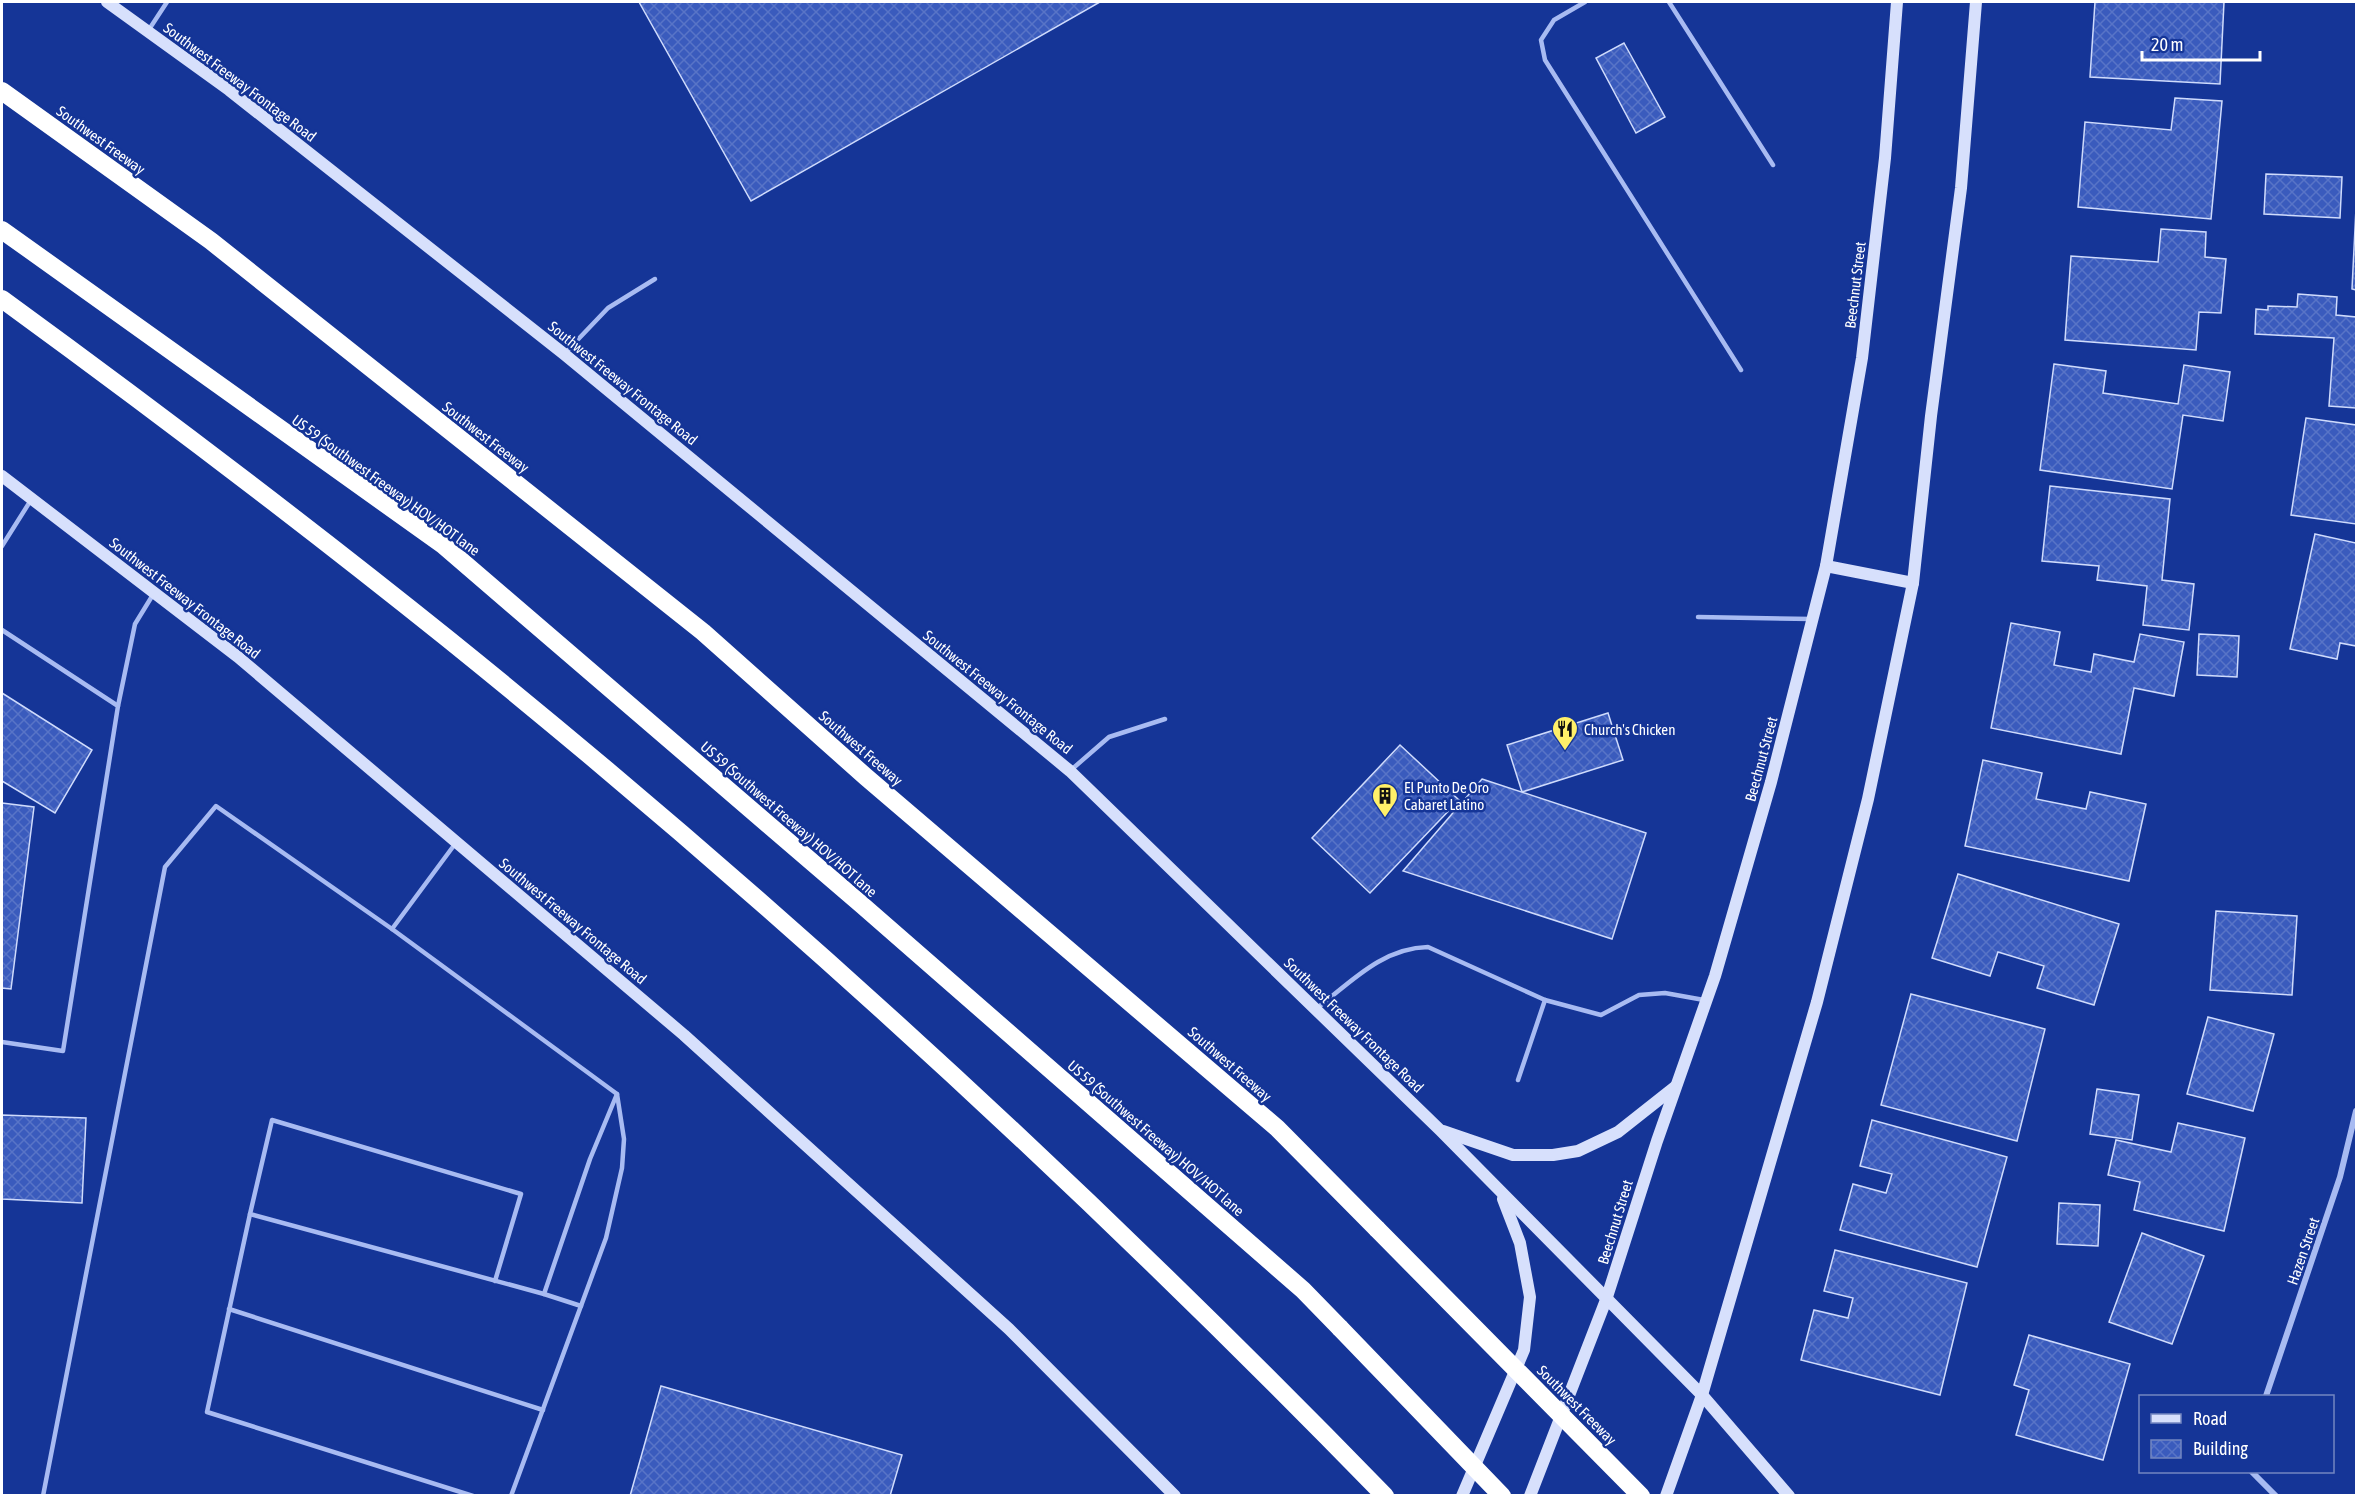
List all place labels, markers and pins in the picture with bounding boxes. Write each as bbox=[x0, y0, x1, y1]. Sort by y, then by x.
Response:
restaurant icon: Church's Chicken bbox=[1550, 714, 1580, 752]
place label: Church's Chicken bbox=[1584, 721, 1675, 738]
place label: El Punto De Oro Cabaret Latino bbox=[1404, 779, 1489, 813]
building icon: El Punto De Oro Cabaret Latino bbox=[1370, 781, 1400, 819]

